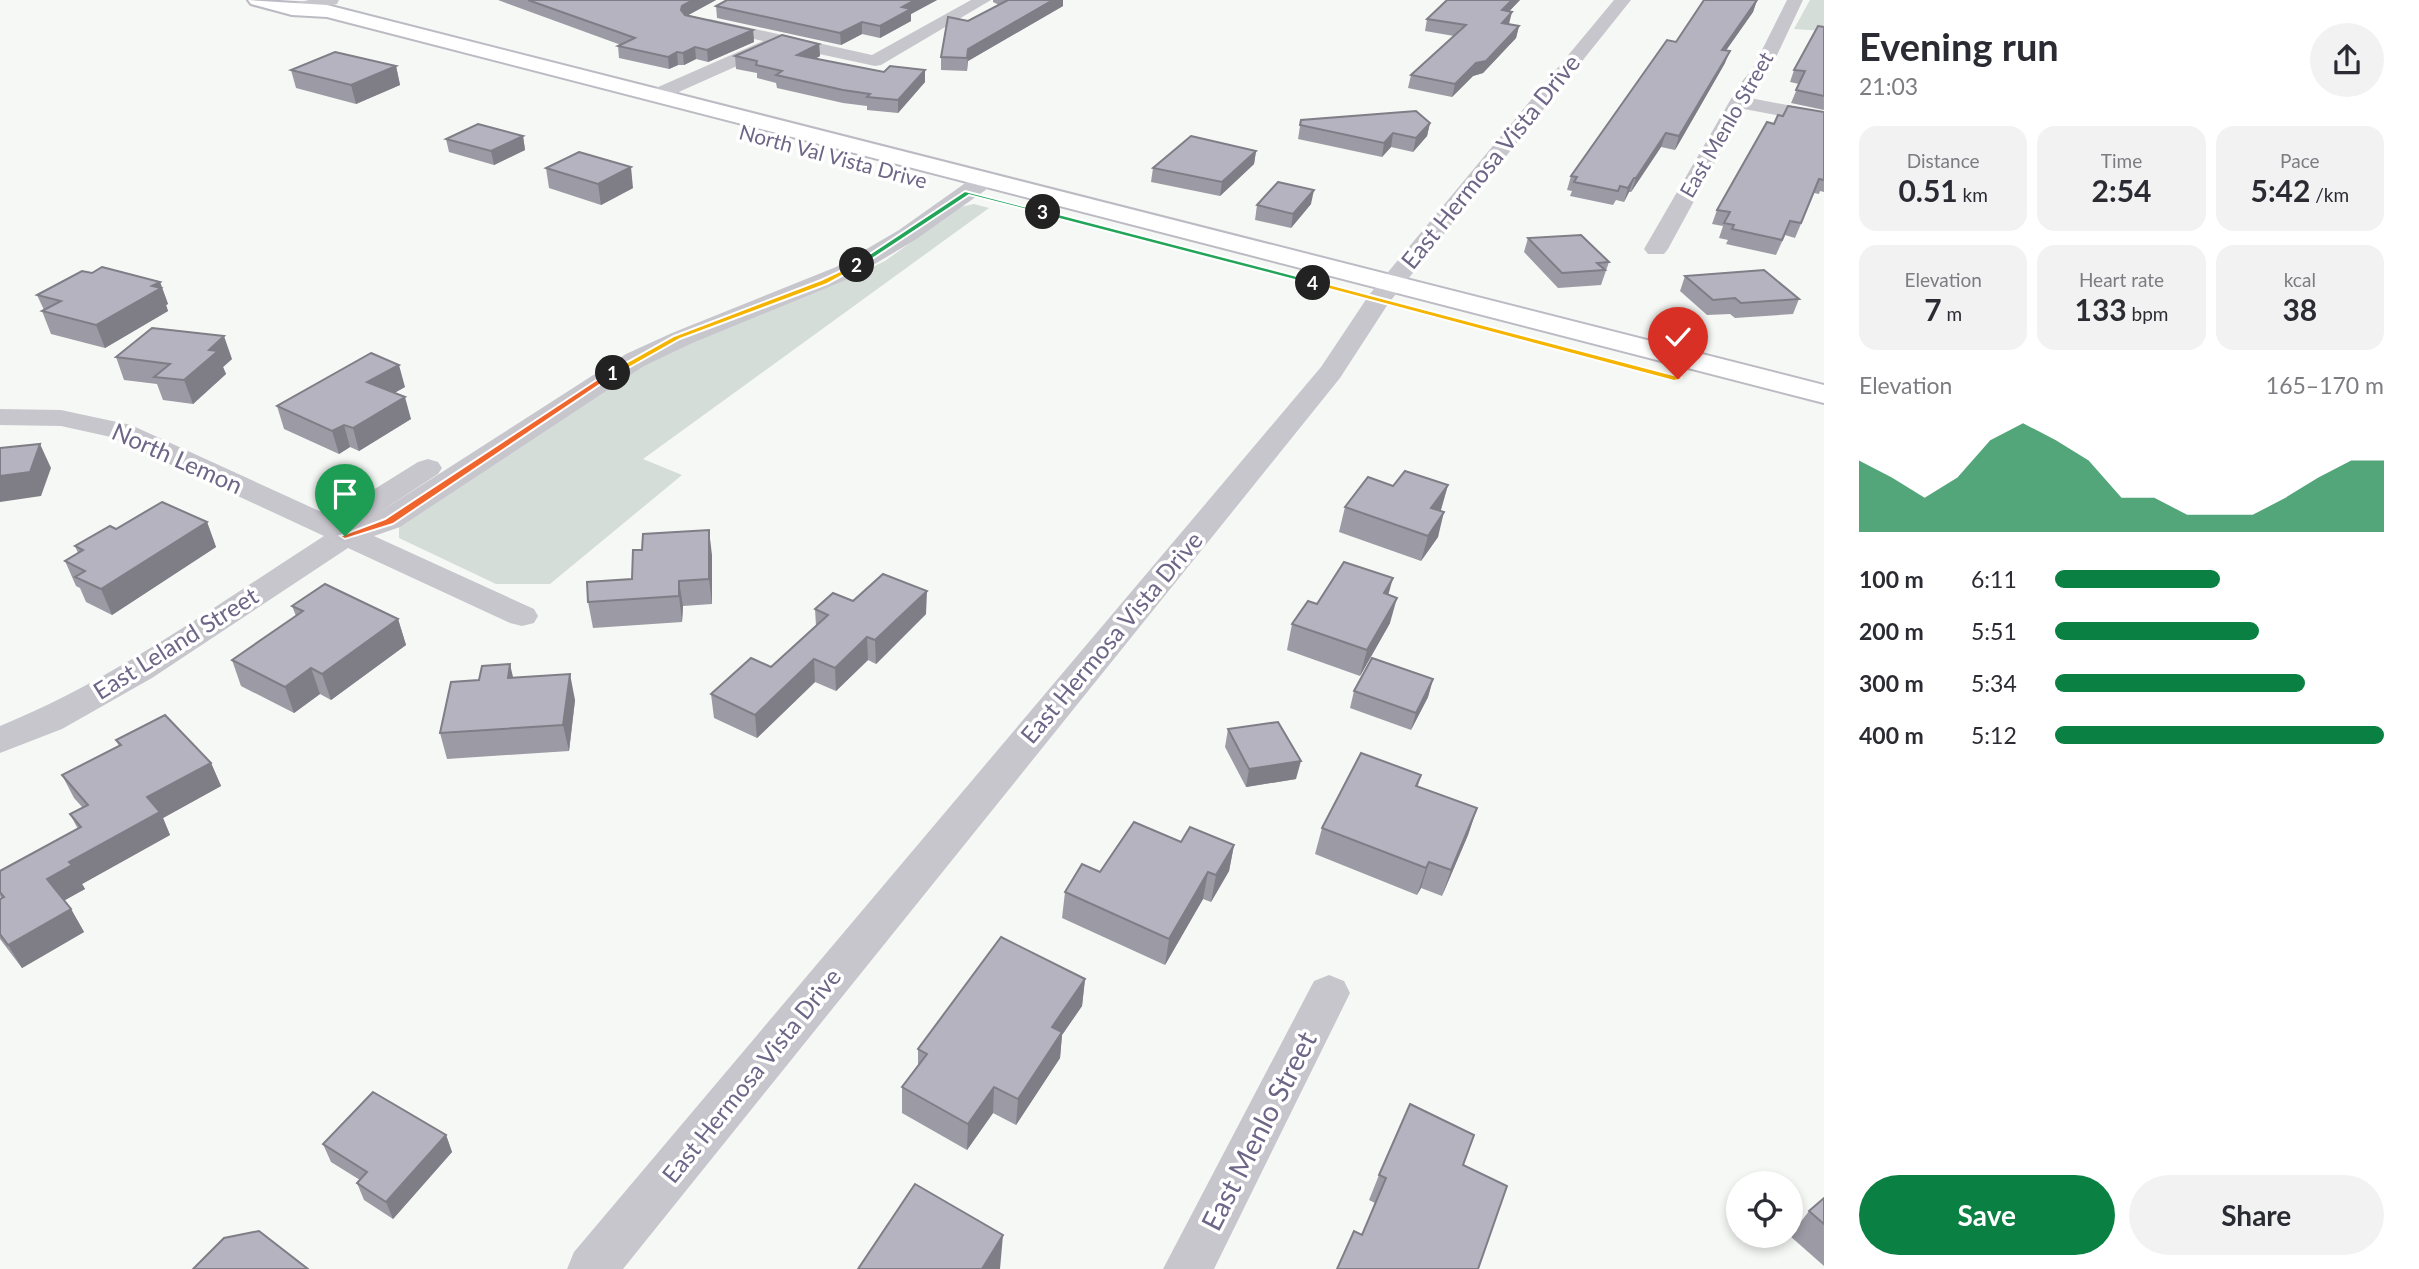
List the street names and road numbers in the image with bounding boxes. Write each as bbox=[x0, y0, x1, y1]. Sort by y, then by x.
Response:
street label: East Menlo Street bbox=[1674, 47, 1778, 201]
street label: East Hermosa Vista Drive bbox=[1394, 48, 1585, 274]
street label: North Val Vista Drive bbox=[737, 118, 930, 193]
street label: North Lemon bbox=[108, 416, 247, 499]
street label: East Hermosa Vista Drive bbox=[1014, 525, 1208, 749]
street label: East Leland Street bbox=[88, 580, 263, 705]
street label: East Hermosa Vista Drive bbox=[655, 962, 846, 1188]
street label: East Menlo Street bbox=[1193, 1025, 1323, 1236]

